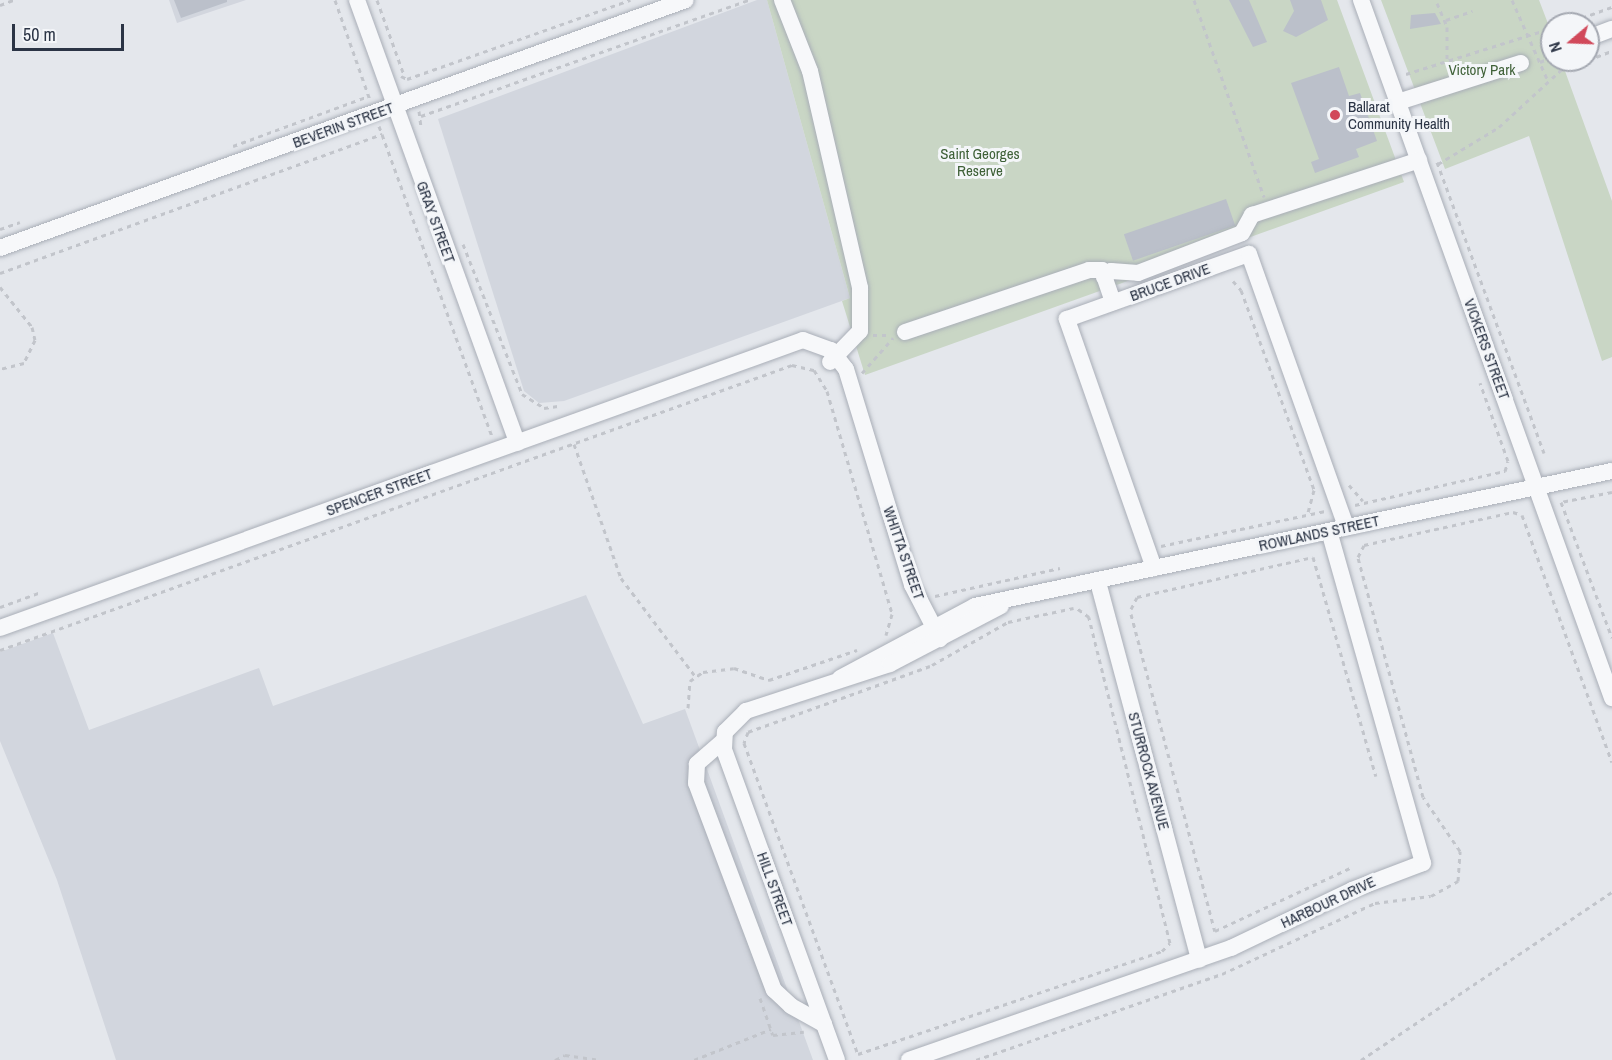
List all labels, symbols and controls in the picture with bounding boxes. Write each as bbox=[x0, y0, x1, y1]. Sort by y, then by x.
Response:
scale bar bbox=[15, 12, 128, 50]
north arrow bbox=[1540, 12, 1600, 72]
text: 50 m bbox=[23, 22, 56, 47]
text: N bbox=[1543, 39, 1567, 55]
park label: Victory Park bbox=[1449, 61, 1515, 79]
place label: Ballarat Community Health bbox=[1348, 97, 1450, 132]
street label: BEVERIN STREET bbox=[290, 98, 396, 152]
marker: Ballarat Community Health bbox=[1326, 106, 1344, 124]
park label: Saint Georges Reserve bbox=[940, 144, 1020, 179]
street label: GRAY STREET bbox=[413, 179, 459, 265]
street label: BRUCE DRIVE bbox=[1127, 259, 1213, 305]
street label: VICKERS STREET bbox=[1460, 296, 1514, 402]
street label: SPENCER STREET bbox=[324, 464, 434, 520]
street label: WHITTA STREET bbox=[880, 504, 928, 602]
street label: ROWLANDS STREET bbox=[1257, 511, 1381, 555]
street label: STURROCK AVENUE bbox=[1125, 710, 1173, 832]
street label: HILL STREET bbox=[753, 849, 797, 929]
street label: HARBOUR DRIVE bbox=[1278, 872, 1378, 932]

